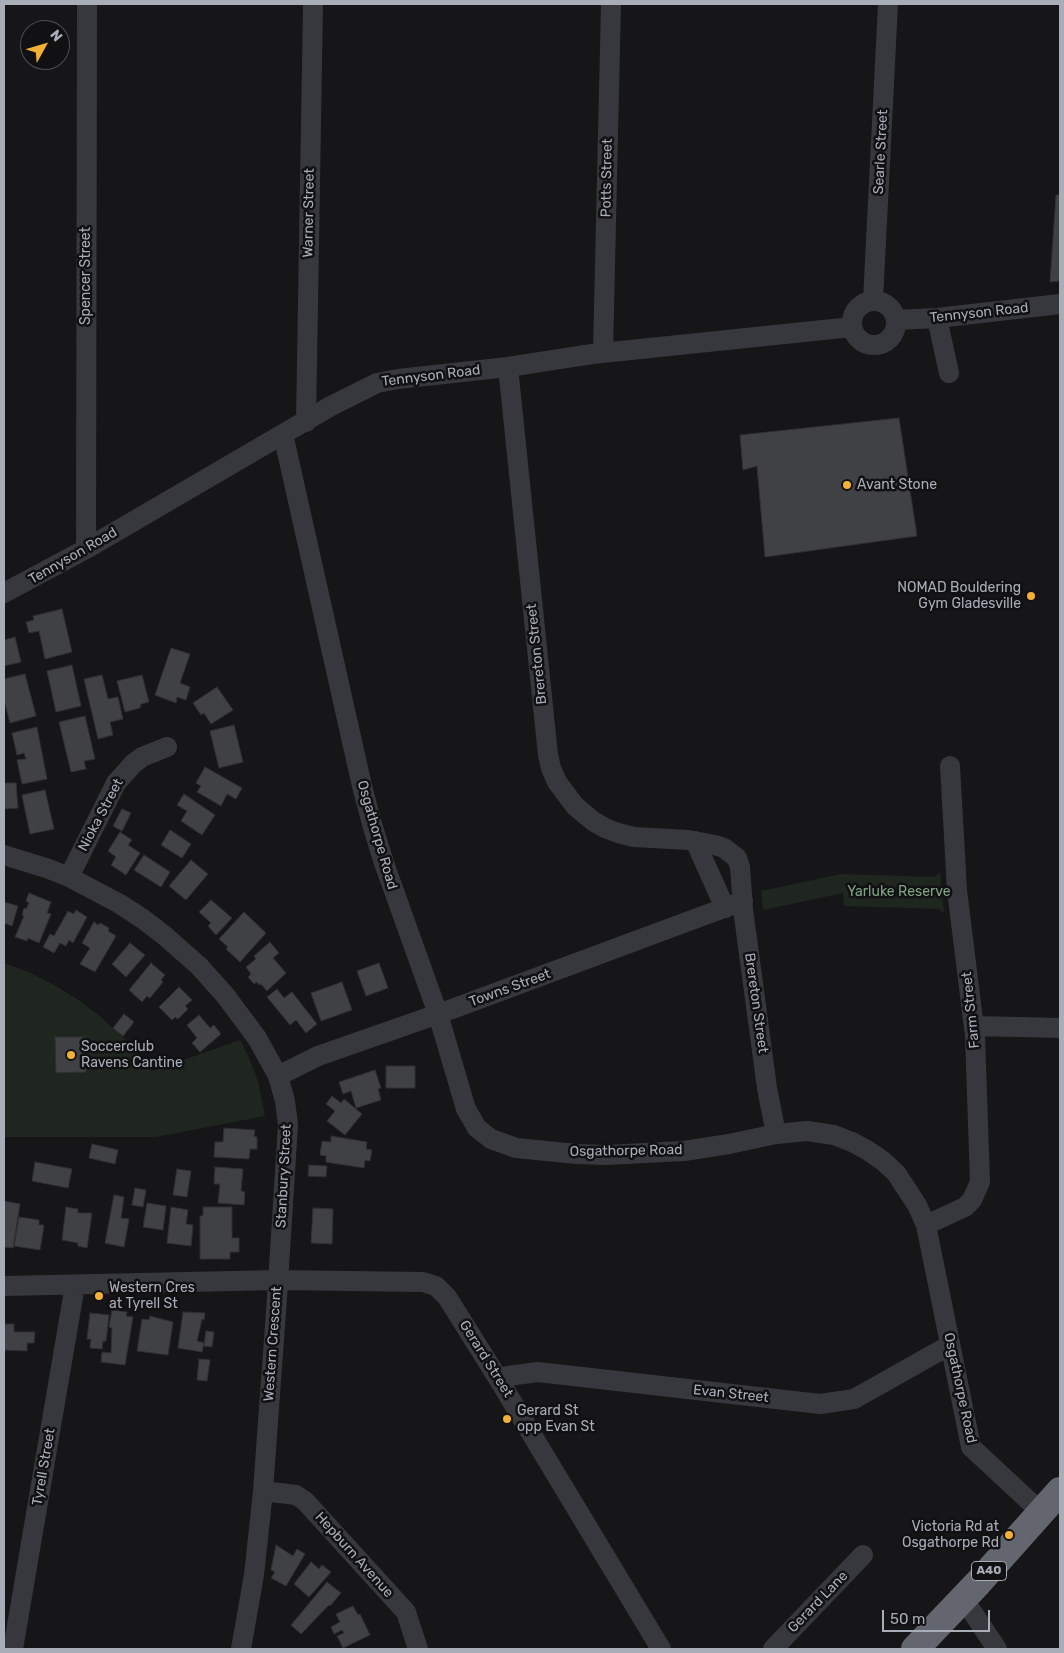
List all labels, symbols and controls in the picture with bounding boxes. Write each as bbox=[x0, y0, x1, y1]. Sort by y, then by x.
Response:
north arrow bbox=[20, 20, 70, 70]
text: N bbox=[46, 27, 66, 45]
street label: Searle Street bbox=[870, 109, 892, 195]
street label: Potts Street bbox=[598, 138, 616, 218]
street label: Warner Street bbox=[300, 168, 318, 258]
street label: Spencer Street bbox=[78, 227, 94, 325]
street label: Tennyson Road bbox=[929, 299, 1029, 327]
street label: Tennyson Road bbox=[381, 362, 481, 390]
place label: Avant Stone bbox=[857, 477, 937, 493]
marker: Avant Stone bbox=[841, 479, 853, 491]
street label: Tennyson Road bbox=[26, 524, 120, 588]
place label: NOMAD Bouldering Gym Gladesville bbox=[897, 580, 1021, 612]
marker: NOMAD Bouldering Gym Gladesville bbox=[1025, 590, 1037, 602]
street label: Brereton Street bbox=[523, 603, 551, 705]
street label: Nioka Street bbox=[75, 776, 127, 854]
street label: Osgathorpe Road bbox=[353, 778, 401, 892]
park label: Yarluke Reserve bbox=[847, 884, 951, 900]
street label: Brereton Street bbox=[741, 952, 771, 1054]
street label: Towns Street bbox=[467, 966, 553, 1010]
street label: Farm Street bbox=[959, 971, 983, 1049]
place label: Soccerclub Ravens Cantine bbox=[81, 1039, 183, 1072]
marker: Soccerclub Ravens Cantine bbox=[65, 1049, 77, 1061]
street label: Stanbury Street bbox=[273, 1124, 295, 1228]
street label: Osgathorpe Road bbox=[569, 1142, 683, 1160]
place label: Western Cres at Tyrell St bbox=[109, 1280, 195, 1312]
street label: Western Crescent bbox=[261, 1286, 285, 1402]
marker: Western Cres at Tyrell St bbox=[93, 1290, 105, 1302]
street label: Gerard Street bbox=[456, 1317, 516, 1401]
street label: Osgathorpe Road bbox=[940, 1331, 980, 1445]
street label: Evan Street bbox=[692, 1382, 770, 1406]
place label: Gerard St opp Evan St bbox=[517, 1403, 595, 1435]
marker: Gerard St opp Evan St bbox=[501, 1413, 513, 1425]
street label: Tyrell Street bbox=[29, 1427, 59, 1507]
street label: Hepburn Avenue bbox=[311, 1509, 397, 1601]
place label: Victoria Rd at Osgathorpe Rd bbox=[902, 1519, 999, 1551]
marker: Victoria Rd at Osgathorpe Rd bbox=[1003, 1529, 1015, 1541]
road number: A40 bbox=[972, 1562, 1006, 1580]
street label: Gerard Lane bbox=[784, 1568, 852, 1636]
scale bar bbox=[884, 1600, 992, 1632]
text: 50 m bbox=[890, 1610, 925, 1628]

